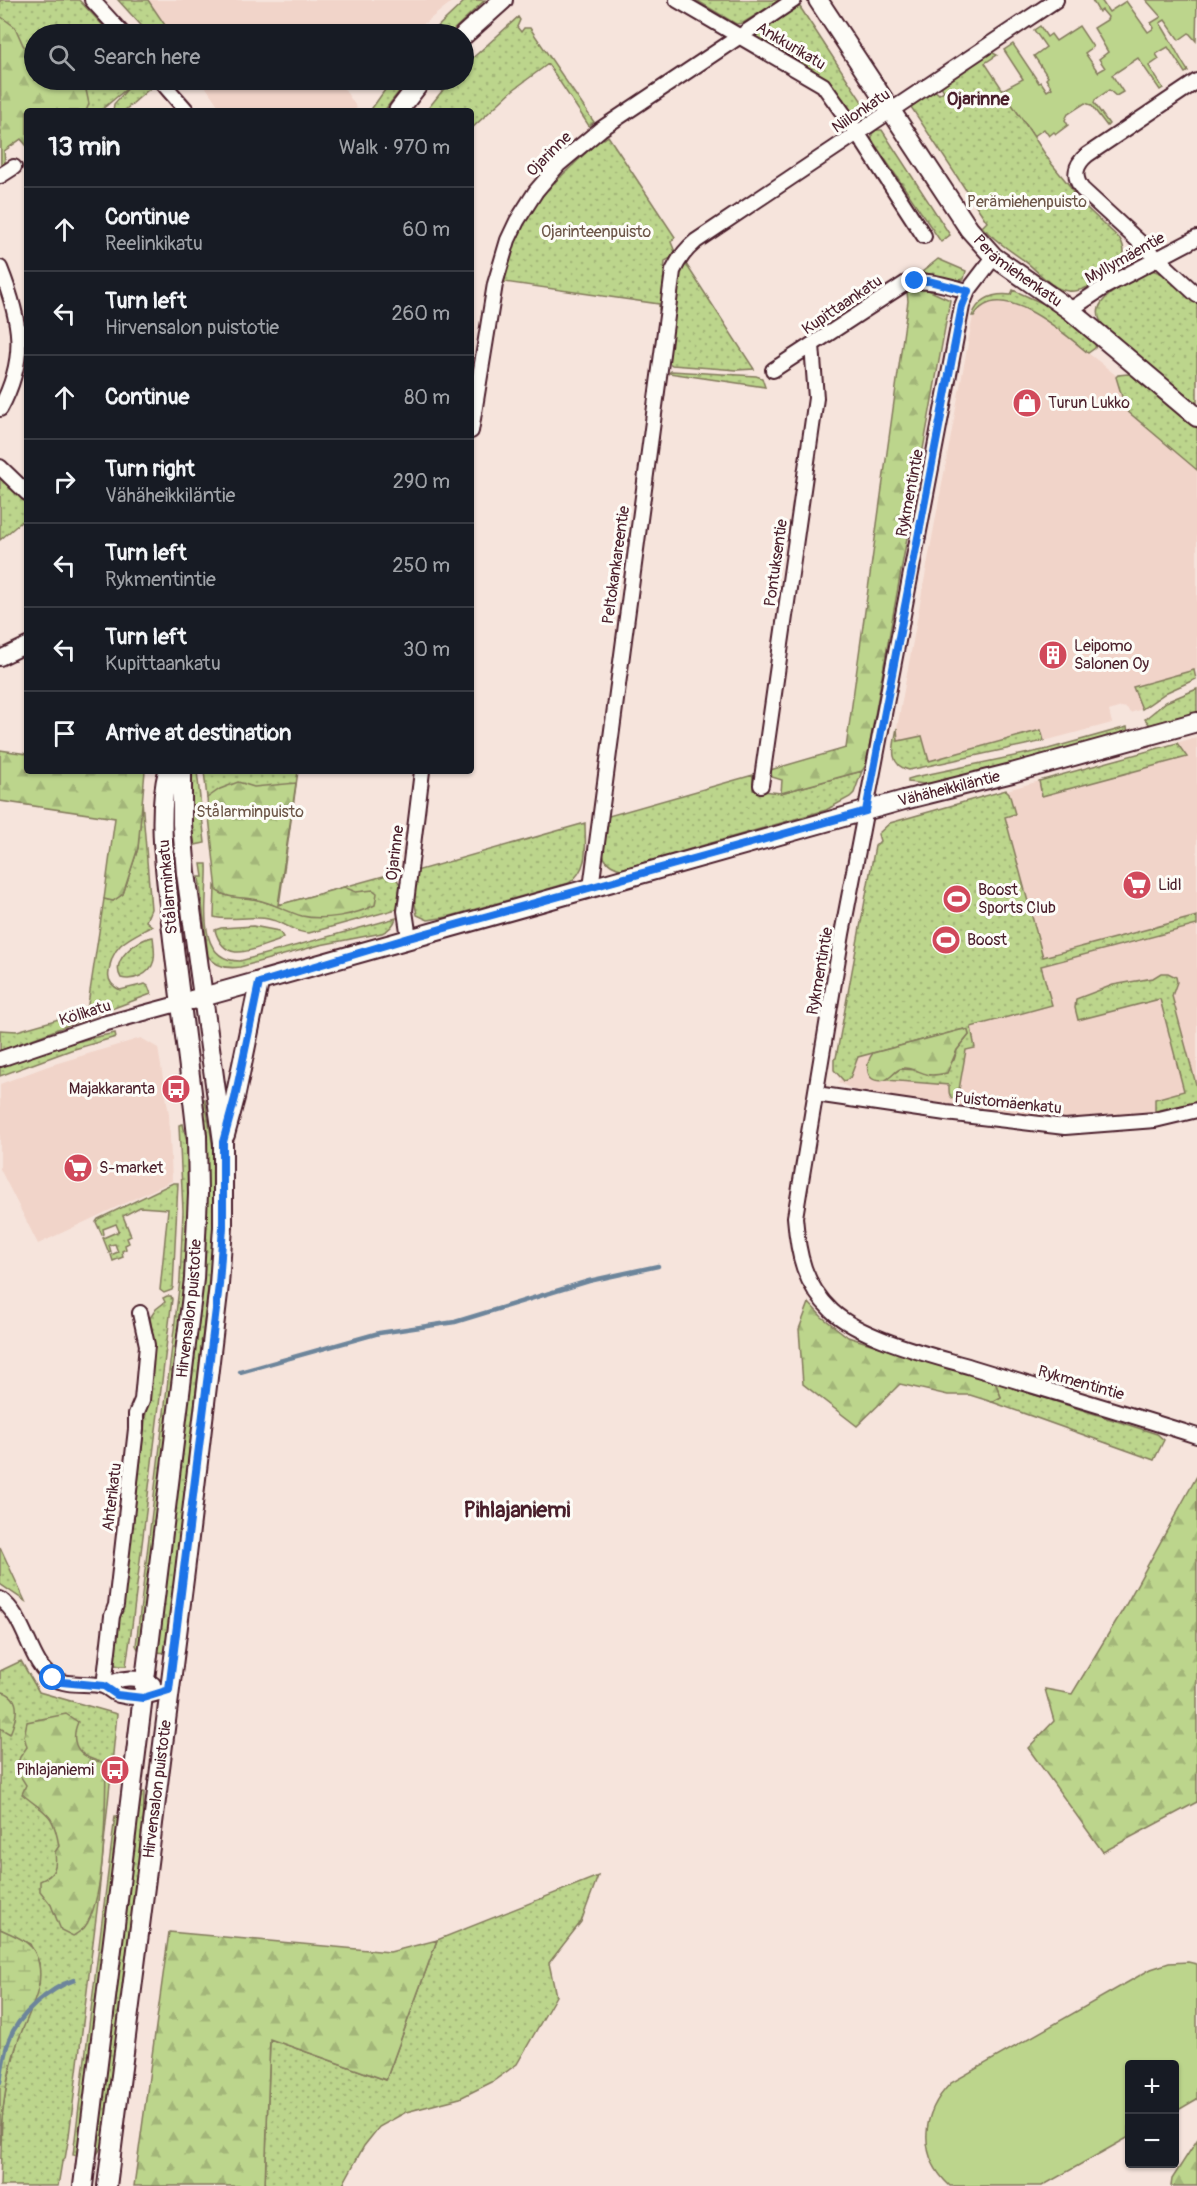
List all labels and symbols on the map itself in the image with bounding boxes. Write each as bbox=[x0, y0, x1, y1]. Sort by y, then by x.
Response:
street label: Ankkurikatu bbox=[753, 17, 829, 75]
street label: Niilonkatu bbox=[828, 84, 894, 138]
district label: Ojarinne bbox=[947, 88, 1010, 111]
street label: Ojarinne bbox=[522, 127, 576, 181]
park label: Perämiehenpuisto bbox=[967, 192, 1087, 212]
park label: Ojarinteenpuisto bbox=[541, 222, 651, 242]
street label: Myllymäentie bbox=[1082, 228, 1169, 288]
street label: Perämiehenkatu bbox=[969, 231, 1066, 311]
route end bbox=[901, 267, 927, 293]
street label: Kupittaankatu bbox=[798, 271, 886, 339]
shop icon: Turun Lukko bbox=[1011, 387, 1043, 419]
place label: Turun Lukko bbox=[1048, 393, 1130, 413]
street label: Rykmentintie bbox=[892, 447, 928, 538]
street label: Peltokankareentie bbox=[598, 504, 634, 625]
street label: Pontuksentie bbox=[760, 518, 792, 608]
place label: Leipomo Salonen Oy bbox=[1074, 636, 1149, 674]
building icon: Leipomo Salonen Oy bbox=[1037, 639, 1069, 671]
street label: Vähäheikkiläntie bbox=[896, 766, 1002, 811]
park label: Stålarminpuisto bbox=[196, 802, 304, 822]
street label: Ojarinne bbox=[382, 824, 408, 882]
street label: Stålarminkatu bbox=[154, 839, 182, 935]
supermarket icon: Lidl bbox=[1121, 869, 1153, 901]
place label: Lidl bbox=[1158, 875, 1182, 895]
place label: Boost Sports Club bbox=[978, 880, 1056, 918]
sports icon: Boost Sports Club bbox=[941, 883, 973, 915]
sports icon: Boost bbox=[930, 924, 962, 956]
street label: Rykmentintie bbox=[802, 925, 838, 1016]
place label: Boost bbox=[967, 930, 1007, 950]
street label: Kölikatu bbox=[57, 996, 113, 1030]
bus stop icon: Majakkaranta bbox=[160, 1073, 192, 1105]
place label: Majakkaranta bbox=[69, 1079, 155, 1099]
street label: Puistomäenkatu bbox=[953, 1087, 1063, 1119]
supermarket icon: S-market bbox=[62, 1152, 94, 1184]
place label: S-market bbox=[99, 1158, 164, 1178]
street label: Hirvensalon puistotie bbox=[172, 1238, 206, 1379]
street label: Rykmentintie bbox=[1036, 1361, 1126, 1405]
street label: Ahterikatu bbox=[98, 1462, 126, 1532]
district label: Pihlajaniemi bbox=[464, 1496, 571, 1524]
route start bbox=[39, 1664, 65, 1690]
street label: Hirvensalon puistotie bbox=[139, 1719, 176, 1860]
bus stop icon: Pihlajaniemi bbox=[99, 1754, 131, 1786]
place label: Pihlajaniemi bbox=[16, 1760, 94, 1780]

